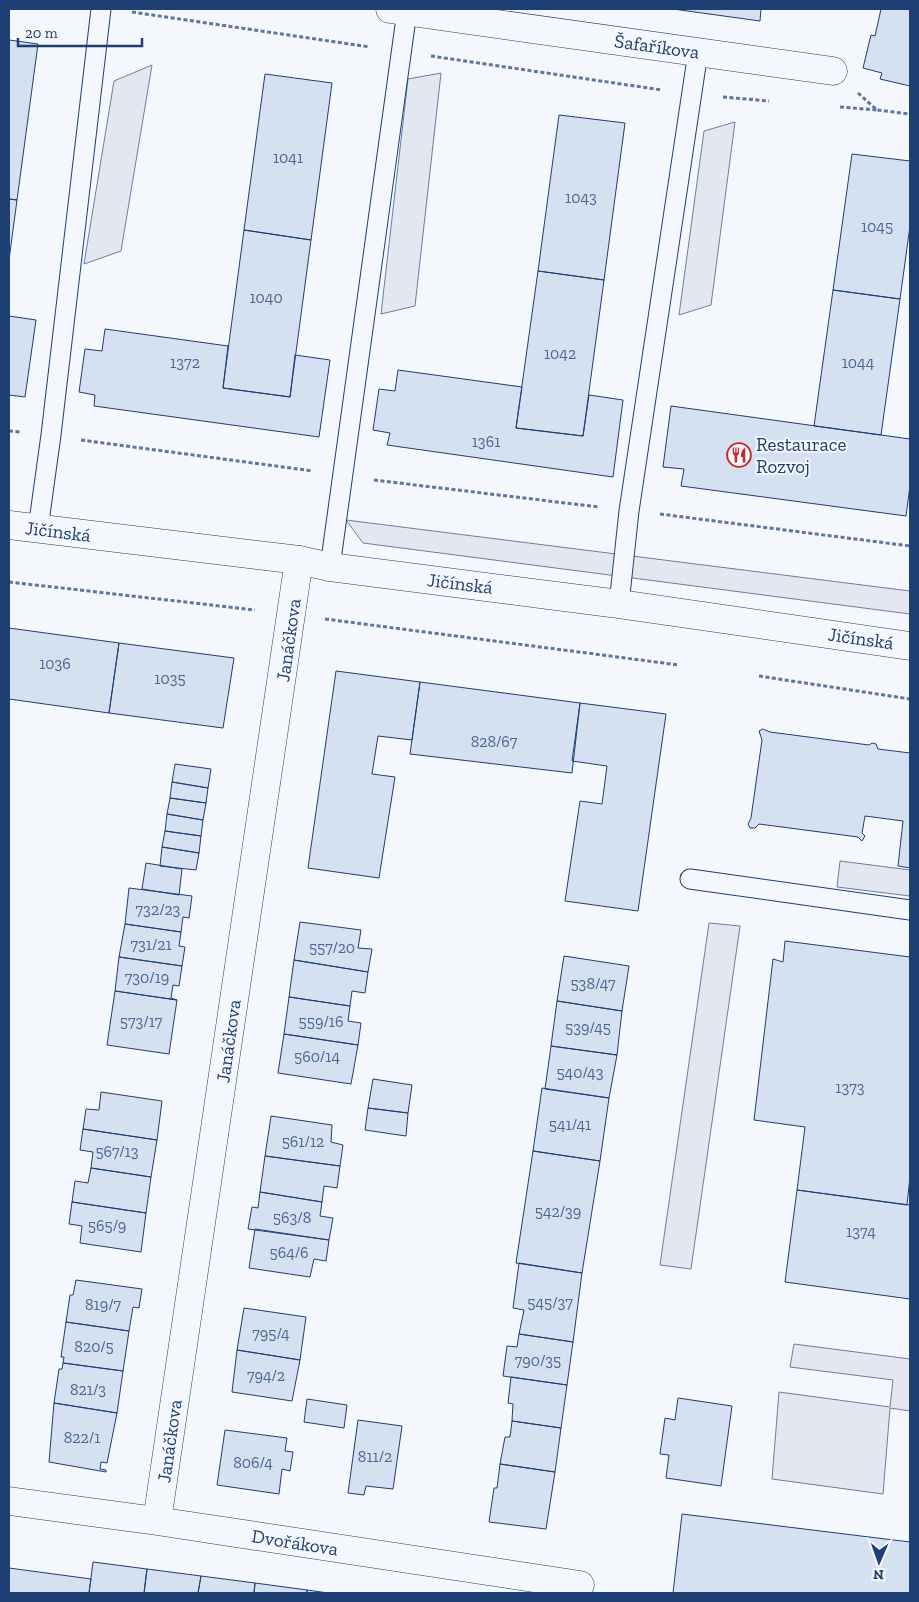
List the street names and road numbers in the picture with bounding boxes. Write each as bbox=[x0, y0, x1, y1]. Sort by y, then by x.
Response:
street label: Šafaříkova bbox=[613, 29, 701, 64]
street label: Jičínská bbox=[24, 516, 92, 547]
street label: Jičínská bbox=[426, 568, 494, 599]
street label: Janáčkova bbox=[271, 597, 306, 683]
street label: Jičínská bbox=[827, 623, 895, 654]
street label: Janáčkova bbox=[211, 998, 246, 1084]
street label: Janáčkova bbox=[152, 1398, 187, 1484]
street label: Dvořákova bbox=[250, 1524, 340, 1561]

